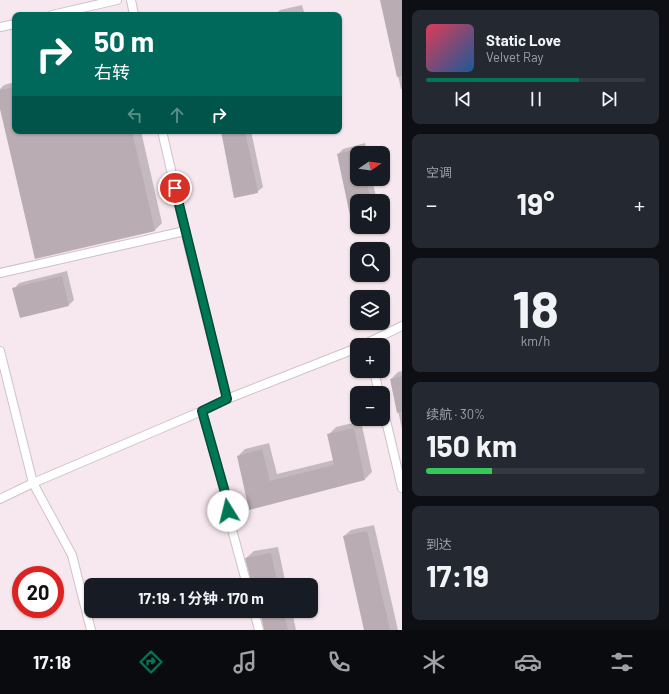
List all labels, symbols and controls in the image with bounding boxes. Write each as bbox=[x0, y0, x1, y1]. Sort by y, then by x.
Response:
text: 50 m bbox=[94, 24, 154, 58]
icon: right bbox=[28, 28, 80, 80]
text: Static Love bbox=[486, 31, 561, 49]
text: Velvet Ray bbox=[486, 49, 544, 65]
text: 右转 bbox=[94, 61, 130, 83]
icon: previous bbox=[452, 88, 474, 110]
icon: pause bbox=[525, 88, 547, 110]
icon: next bbox=[598, 88, 620, 110]
icon: left bbox=[124, 104, 146, 126]
icon: ahead bbox=[166, 104, 188, 126]
icon: right bbox=[208, 104, 230, 126]
north arrow bbox=[350, 146, 390, 186]
map controls bbox=[350, 146, 390, 426]
text: 空调 bbox=[426, 164, 452, 180]
pin bbox=[158, 171, 192, 205]
icon: arrive bbox=[164, 177, 186, 199]
text: 19° bbox=[517, 185, 554, 221]
text: − bbox=[426, 191, 437, 217]
text: + bbox=[634, 191, 645, 217]
button: sound bbox=[350, 194, 390, 234]
button: search bbox=[350, 242, 390, 282]
text: 18 bbox=[512, 276, 559, 338]
button: layers bbox=[350, 290, 390, 330]
text: km/h bbox=[521, 333, 550, 349]
button: + bbox=[350, 338, 390, 378]
button: − bbox=[350, 386, 390, 426]
text: 续航 · 30% bbox=[426, 406, 485, 422]
text: 150 km bbox=[426, 427, 517, 463]
position arrow bbox=[207, 490, 249, 532]
text: 到达 bbox=[426, 536, 452, 552]
text: 17:19 bbox=[426, 557, 489, 593]
speed limit sign: 20 bbox=[12, 566, 64, 618]
text: 17:19 · 1 分钟 · 170 m bbox=[138, 589, 264, 607]
icon: directions bbox=[137, 648, 165, 676]
icon: music bbox=[231, 648, 259, 676]
icon: phone bbox=[325, 648, 353, 676]
icon: climate bbox=[420, 648, 448, 676]
icon: car bbox=[514, 648, 542, 676]
icon: filters bbox=[608, 648, 636, 676]
text: 17:18 bbox=[33, 651, 71, 673]

